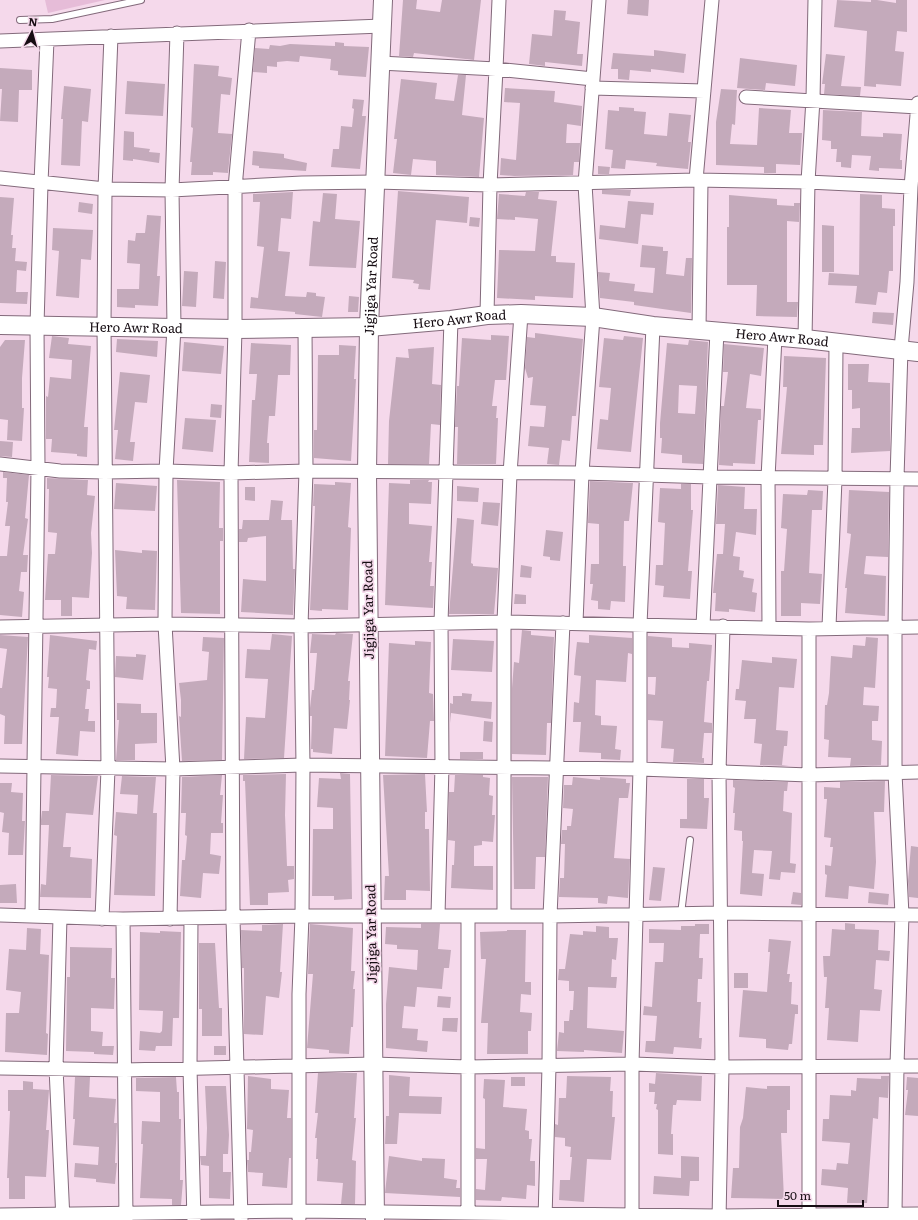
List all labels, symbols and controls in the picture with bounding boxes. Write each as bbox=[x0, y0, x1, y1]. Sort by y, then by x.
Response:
north arrow bbox=[12, 12, 52, 52]
text: N bbox=[28, 13, 39, 29]
street label: Jigjiga Yar Road bbox=[359, 236, 382, 336]
street label: Hero Awr Road bbox=[412, 304, 507, 332]
street label: Hero Awr Road bbox=[89, 317, 183, 337]
street label: Hero Awr Road bbox=[735, 323, 830, 351]
street label: Jigjiga Yar Road bbox=[357, 560, 378, 660]
street label: Jigjiga Yar Road bbox=[360, 884, 381, 984]
scale bar bbox=[778, 1182, 863, 1208]
text: 50 m bbox=[784, 1186, 811, 1204]

